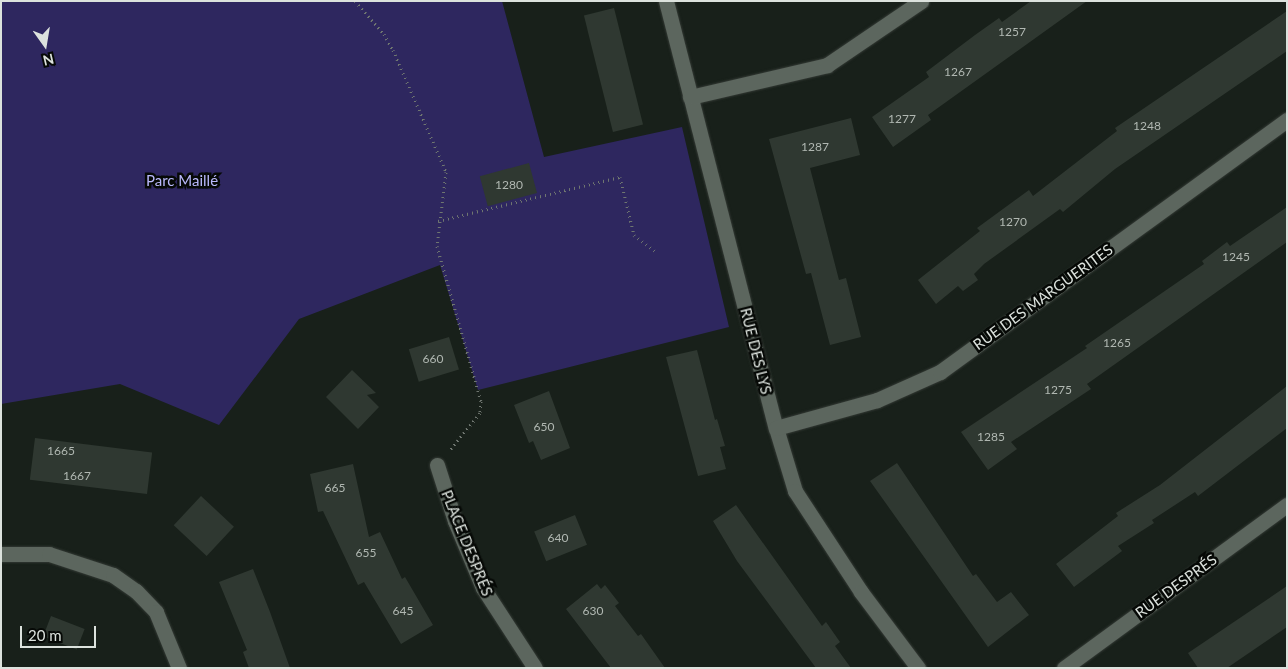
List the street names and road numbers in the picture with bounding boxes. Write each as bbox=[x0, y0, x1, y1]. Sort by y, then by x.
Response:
street label: RUE DES MARGUERITES bbox=[970, 240, 1116, 354]
street label: RUE DES LYS bbox=[737, 306, 775, 396]
street label: PLACE DESPRÉS bbox=[438, 487, 496, 599]
street label: RUE DESPRÉS bbox=[1132, 550, 1220, 622]

